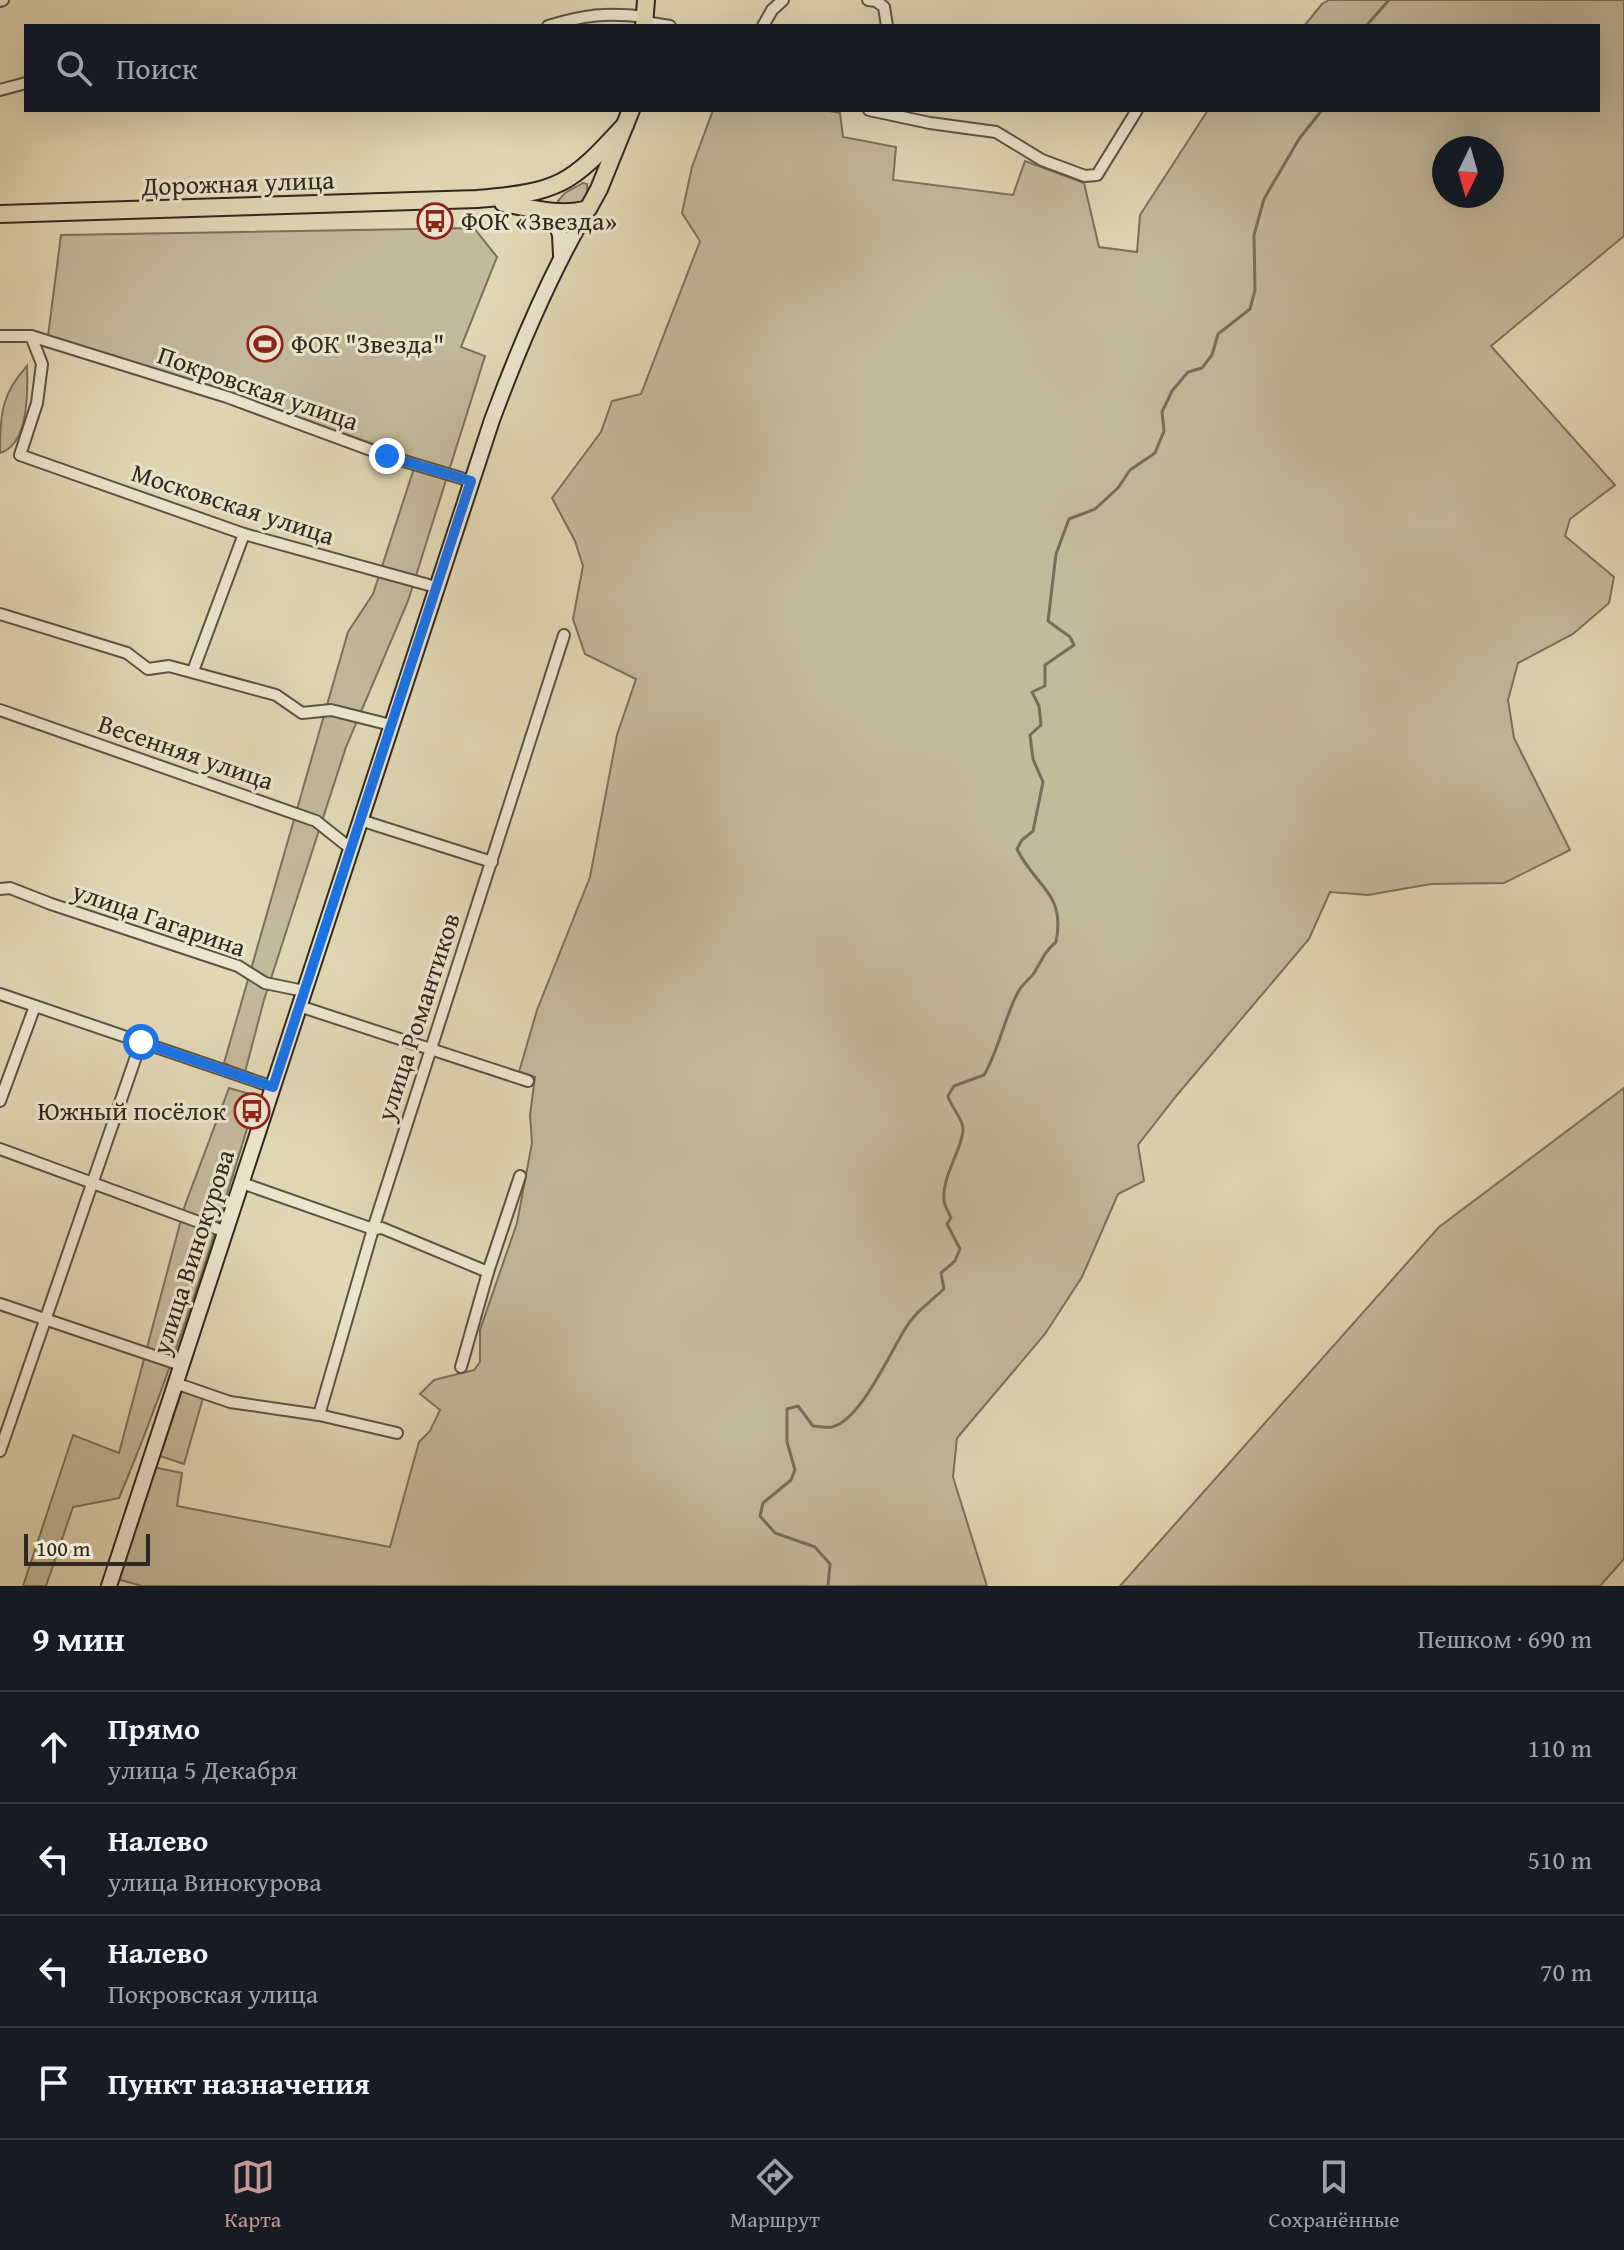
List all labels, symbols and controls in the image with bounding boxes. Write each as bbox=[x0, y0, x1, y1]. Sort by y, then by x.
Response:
search box bbox=[24, 24, 1600, 112]
icon: search bbox=[52, 46, 96, 90]
text: Поиск bbox=[116, 46, 198, 90]
north arrow bbox=[1432, 136, 1504, 208]
street label: Дорожная улица bbox=[140, 160, 336, 205]
place label: ФОК «Звезда» bbox=[461, 201, 617, 240]
bus stop icon: ФОК «Звезда» bbox=[416, 202, 454, 240]
place label: ФОК "Звезда" bbox=[291, 324, 444, 363]
sports icon: ФОК "Звезда" bbox=[246, 325, 284, 363]
street label: Покровская улица bbox=[152, 335, 364, 440]
route end bbox=[369, 438, 405, 474]
street label: Московская улица bbox=[127, 452, 340, 555]
street label: Весенняя улица bbox=[93, 703, 280, 800]
street label: улица Гагарина bbox=[66, 870, 252, 967]
street label: улица Романтиков bbox=[365, 908, 470, 1127]
route start bbox=[123, 1024, 159, 1060]
place label: Южный посёлок bbox=[37, 1091, 226, 1130]
bus stop icon: Южный посёлок bbox=[233, 1092, 271, 1130]
street label: улица Винокурова bbox=[141, 1144, 244, 1360]
scale bar bbox=[24, 1530, 150, 1566]
text: 100 m bbox=[36, 1532, 91, 1564]
text: 9 мин bbox=[32, 1614, 125, 1663]
text: Пешком · 690 m bbox=[1418, 1619, 1592, 1658]
text: Прямо bbox=[108, 1706, 200, 1750]
icon: ahead bbox=[32, 1725, 76, 1769]
text: 110 m bbox=[1527, 1728, 1592, 1767]
text: улица 5 Декабря bbox=[108, 1750, 297, 1789]
text: Налево bbox=[108, 1818, 208, 1862]
icon: left bbox=[32, 1837, 76, 1881]
text: 510 m bbox=[1527, 1840, 1592, 1879]
text: улица Винокурова bbox=[108, 1862, 322, 1901]
text: Налево bbox=[108, 1930, 208, 1974]
icon: left bbox=[32, 1949, 76, 1993]
text: 70 m bbox=[1540, 1952, 1592, 1991]
text: Покровская улица bbox=[108, 1974, 318, 2013]
icon: arrive bbox=[32, 2061, 76, 2105]
text: Пункт назначения bbox=[108, 2061, 370, 2105]
tab: Карта bbox=[224, 2155, 281, 2235]
tab: Маршрут bbox=[730, 2155, 820, 2235]
tab: Сохранённые bbox=[1269, 2155, 1400, 2235]

